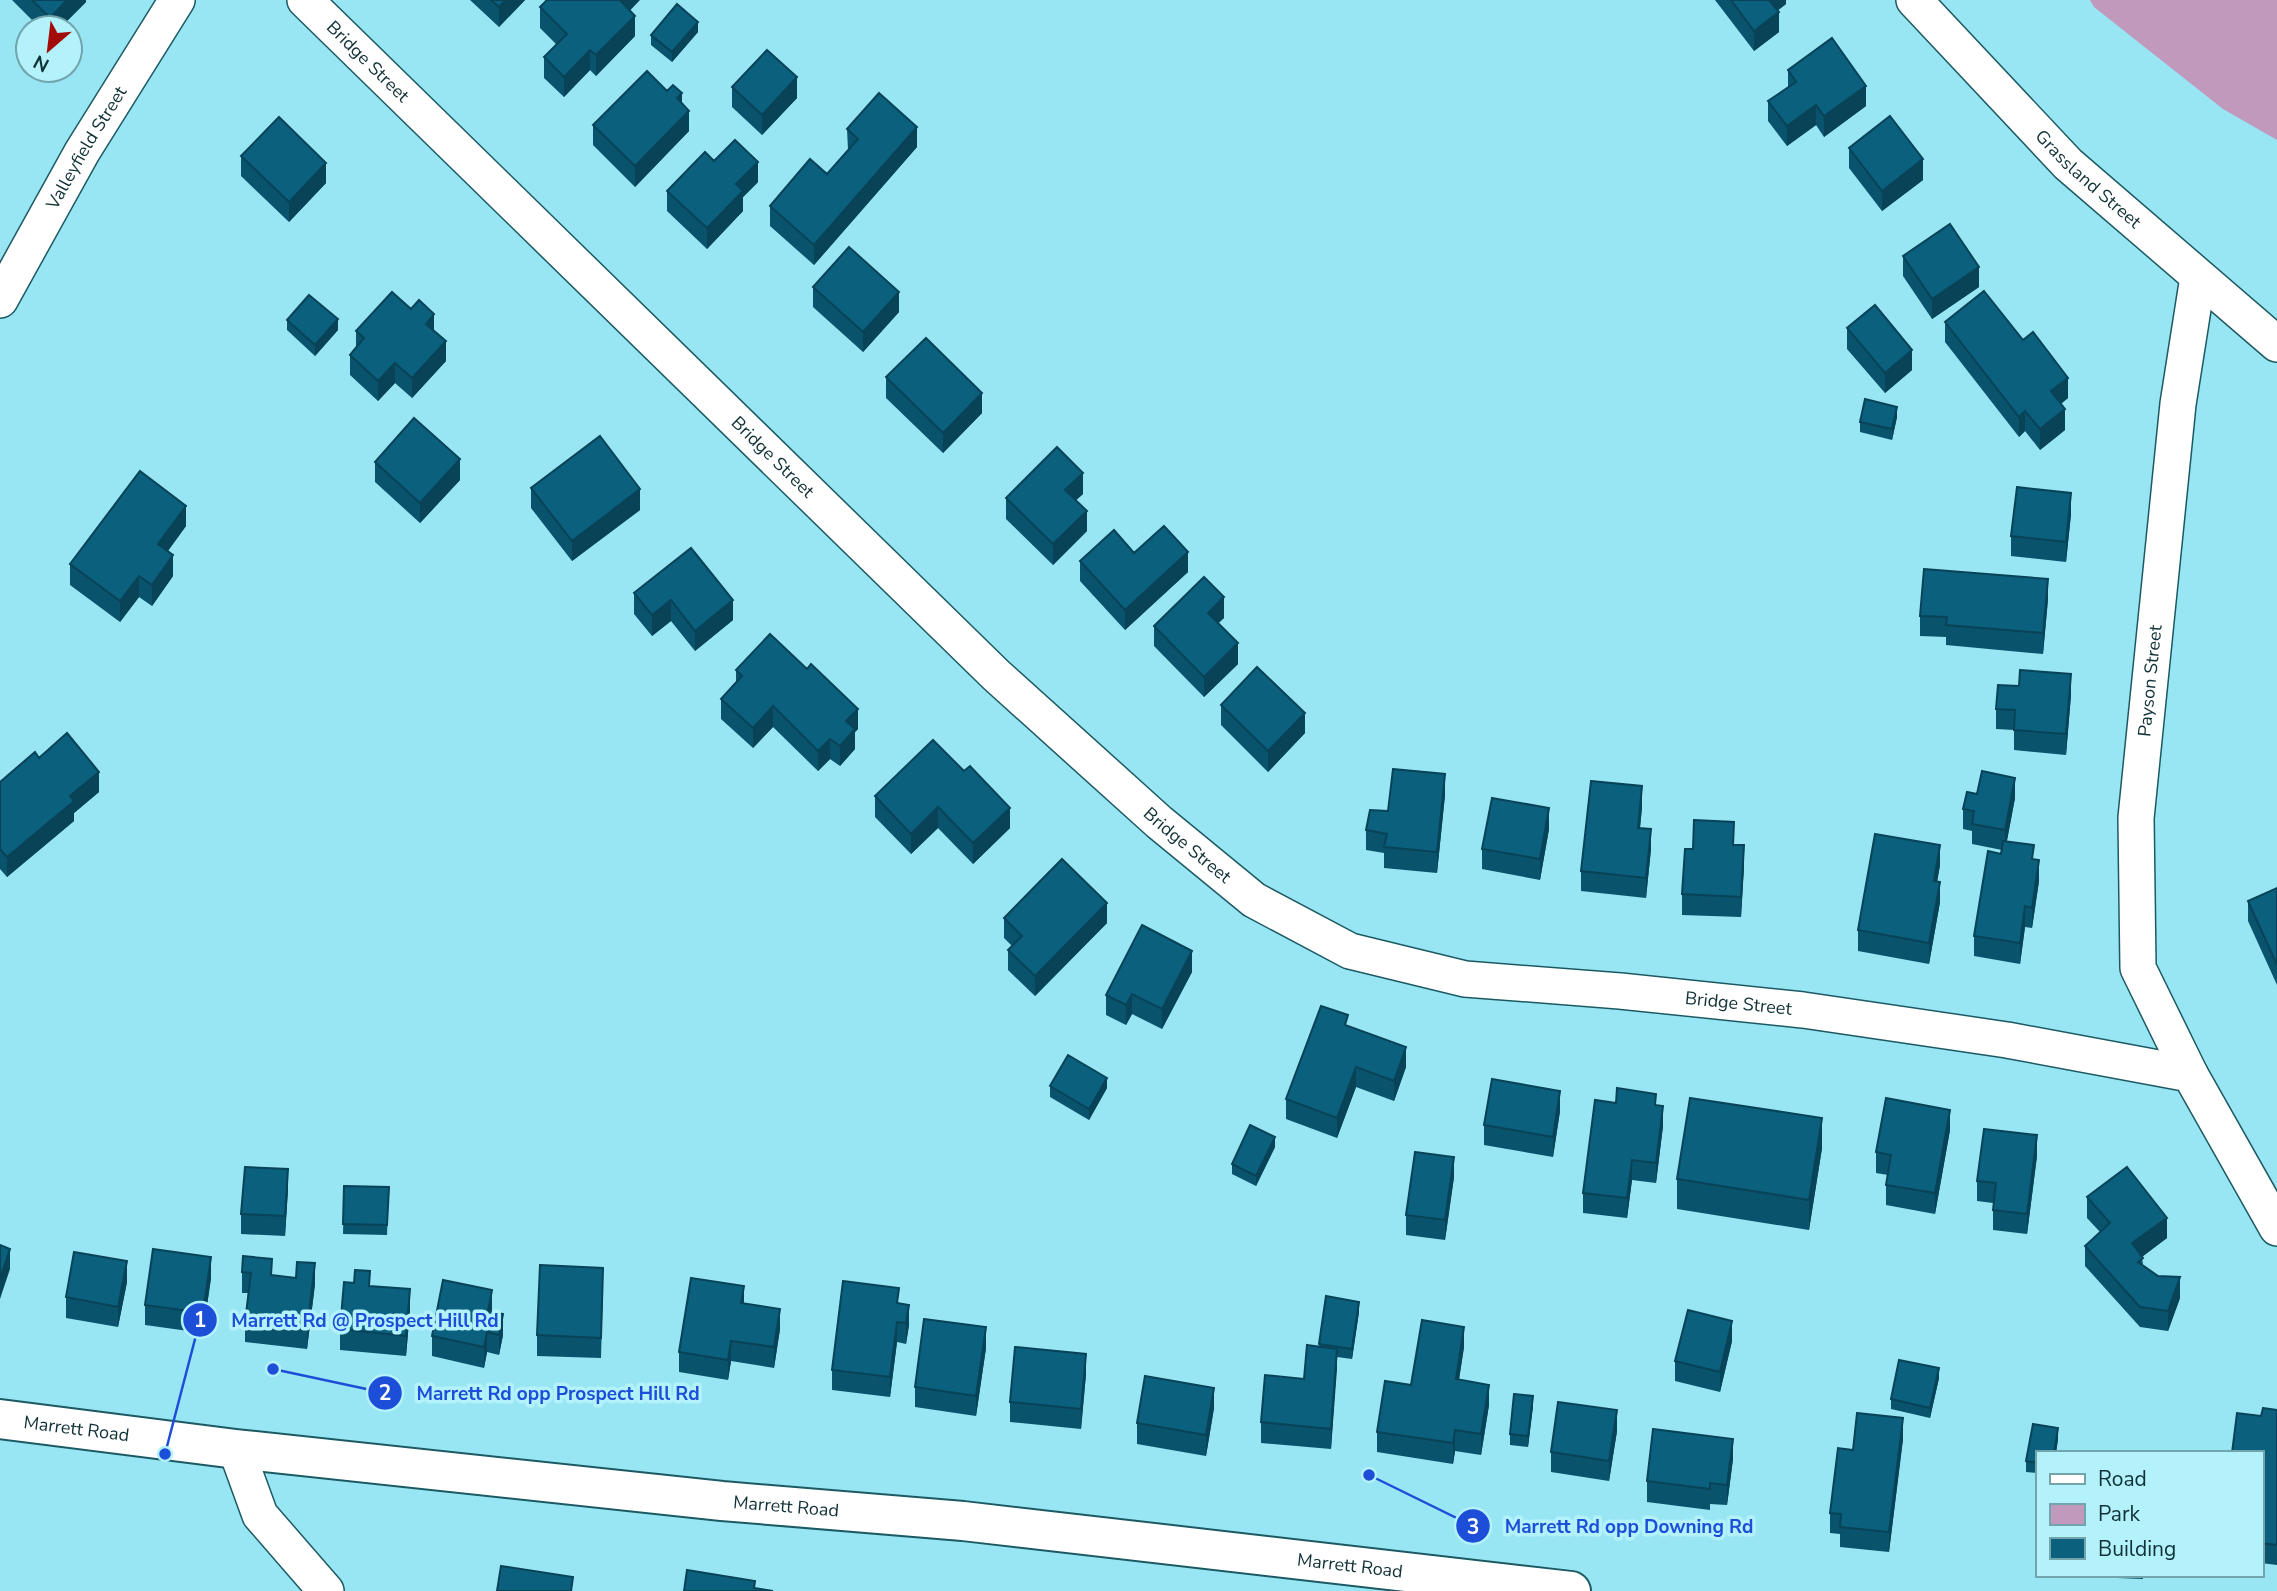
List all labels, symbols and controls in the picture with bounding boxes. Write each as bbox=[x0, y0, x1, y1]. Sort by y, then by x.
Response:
north arrow bbox=[14, 14, 84, 84]
street label: Bridge Street bbox=[321, 15, 415, 108]
text: N bbox=[29, 48, 54, 78]
street label: Valleyfield Street bbox=[40, 81, 133, 215]
street label: Grassland Street bbox=[2030, 125, 2147, 234]
street label: Bridge Street bbox=[726, 411, 820, 504]
street label: Payson Street bbox=[2132, 623, 2168, 738]
street label: Bridge Street bbox=[1138, 802, 1237, 889]
street label: Bridge Street bbox=[1684, 986, 1794, 1021]
callout: Marrett Rd @ Prospect Hill Rd bbox=[182, 1300, 513, 1340]
text: 1 bbox=[194, 1306, 206, 1334]
text: Marrett Rd @ Prospect Hill Rd bbox=[231, 1308, 499, 1334]
callout: Marrett Rd opp Prospect Hill Rd bbox=[367, 1373, 714, 1413]
text: 2 bbox=[379, 1379, 391, 1407]
text: Marrett Rd opp Prospect Hill Rd bbox=[416, 1381, 700, 1407]
street label: Marrett Road bbox=[22, 1410, 131, 1447]
legend bbox=[2036, 1451, 2263, 1577]
text: Road bbox=[2098, 1465, 2147, 1493]
street label: Marrett Road bbox=[732, 1490, 840, 1523]
text: Park bbox=[2098, 1500, 2140, 1528]
callout: Marrett Rd opp Downing Rd bbox=[1456, 1506, 1767, 1546]
text: 3 bbox=[1467, 1513, 1479, 1541]
text: Marrett Rd opp Downing Rd bbox=[1505, 1514, 1753, 1540]
text: Building bbox=[2098, 1535, 2176, 1563]
street label: Marrett Road bbox=[1296, 1548, 1404, 1584]

